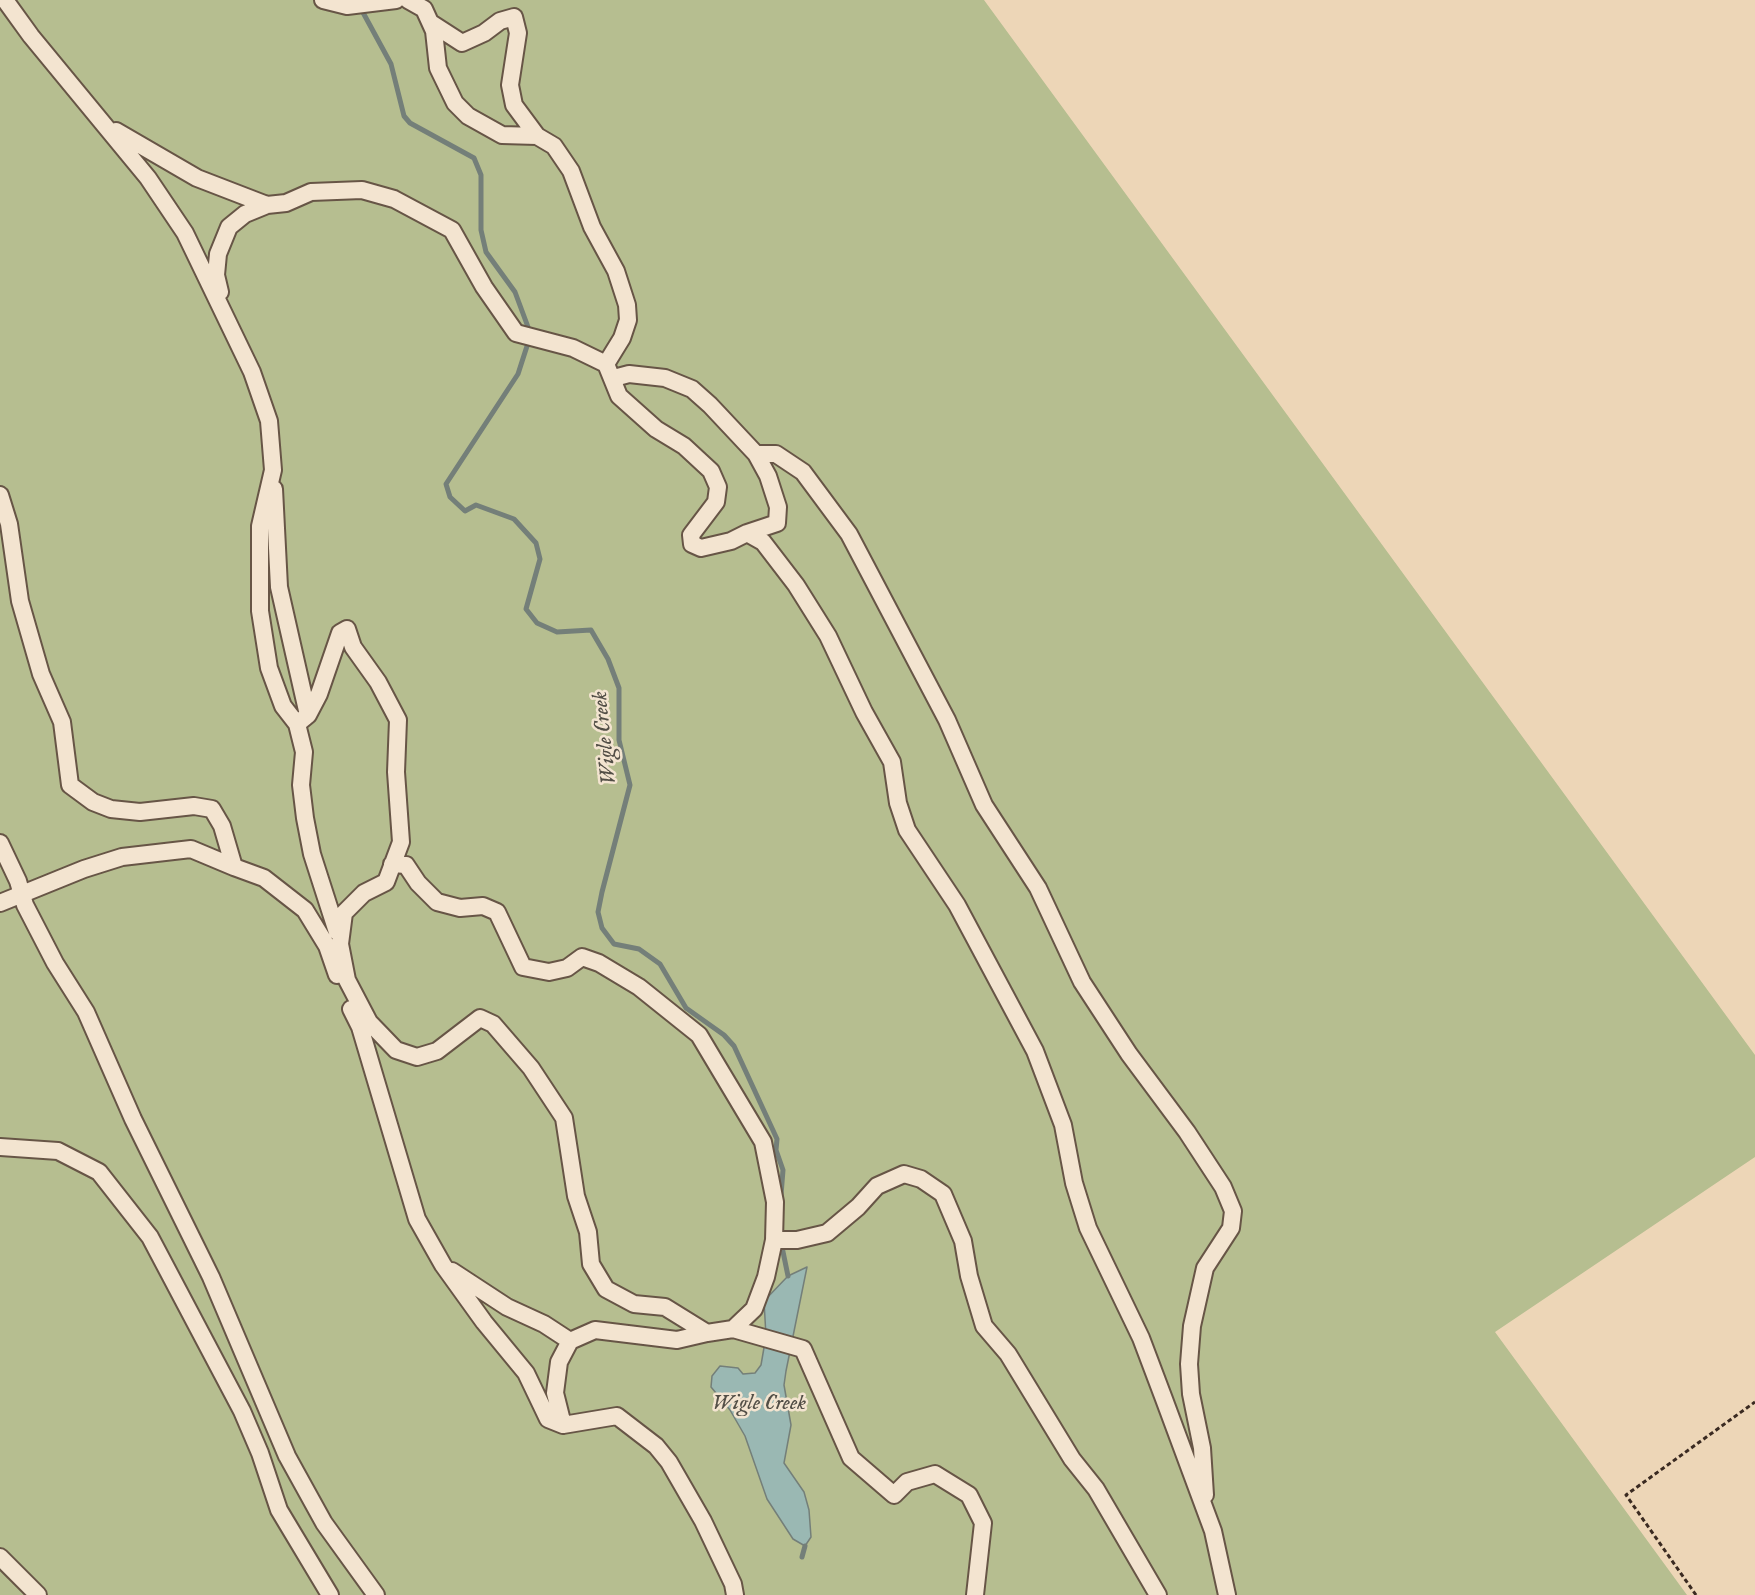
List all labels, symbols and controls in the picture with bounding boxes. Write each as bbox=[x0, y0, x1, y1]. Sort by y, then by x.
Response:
water label: Wigle Creek bbox=[588, 690, 624, 786]
water label: Wigle Creek bbox=[712, 1391, 806, 1417]

